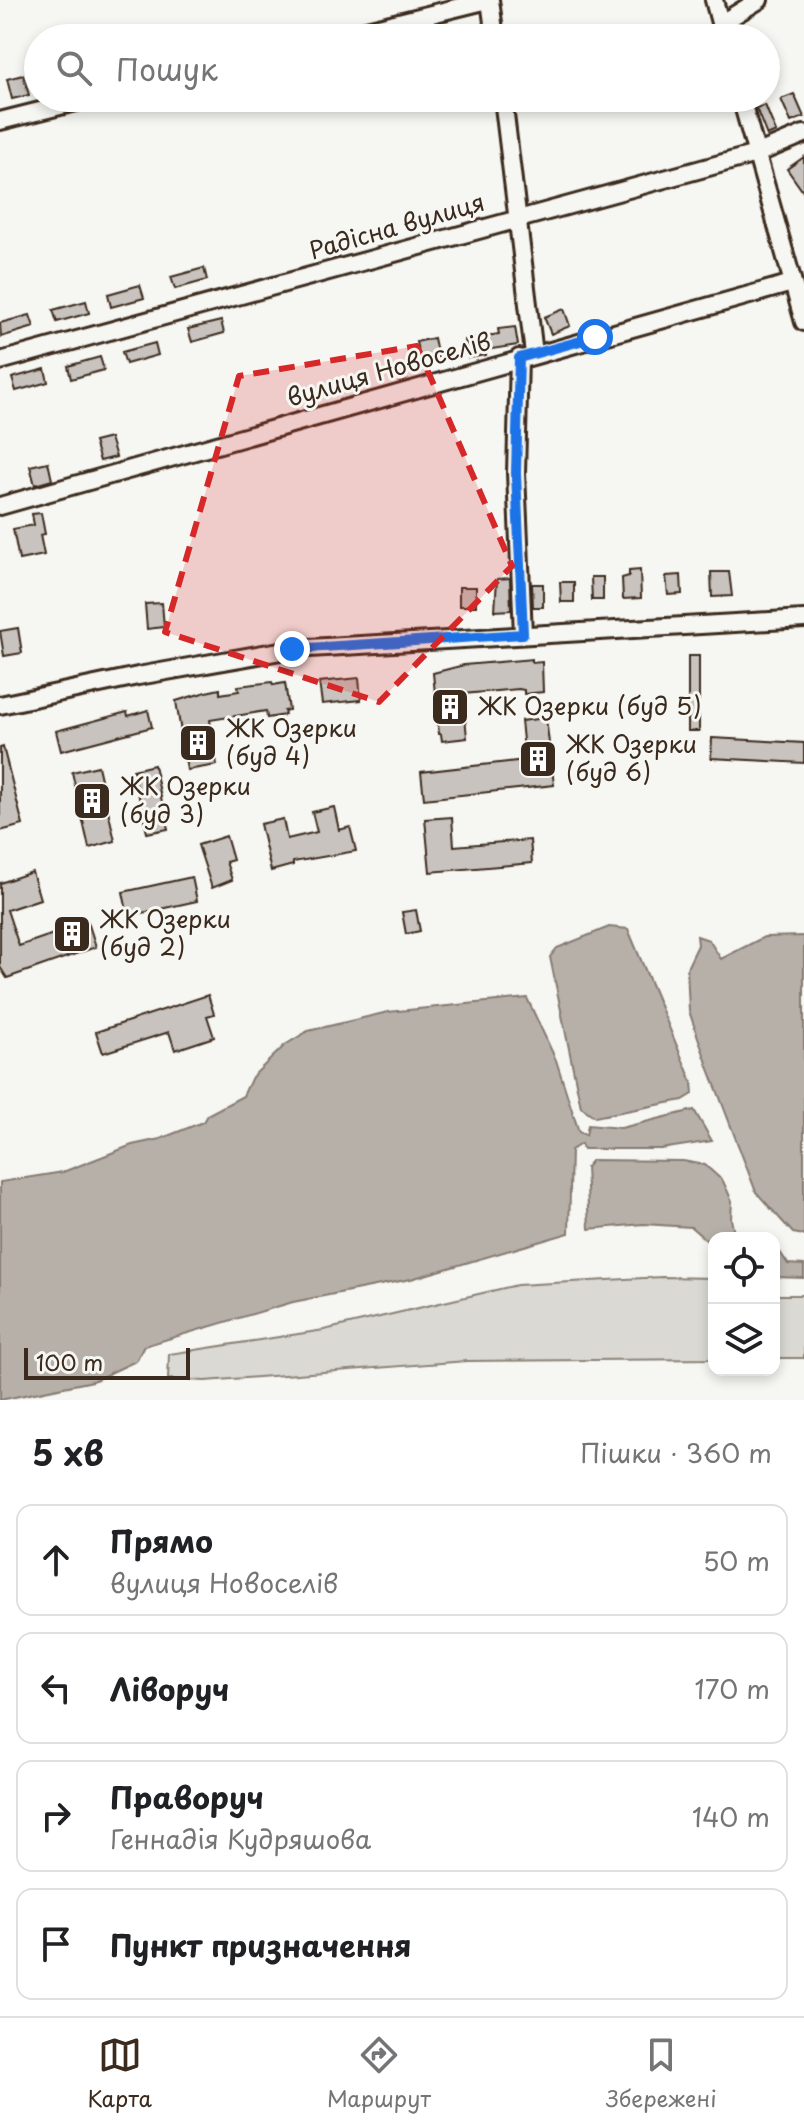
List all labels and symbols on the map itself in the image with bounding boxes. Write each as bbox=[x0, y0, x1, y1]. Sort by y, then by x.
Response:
street label: Радісна вулиця bbox=[304, 183, 488, 267]
route start bbox=[577, 319, 613, 355]
street label: вулиця Новоселів bbox=[282, 322, 495, 414]
route end bbox=[274, 631, 310, 667]
building icon: ЖК Озерки (буд 5) bbox=[429, 686, 471, 728]
place label: ЖК Озерки (буд 5) bbox=[477, 687, 702, 723]
place label: ЖК Озерки (буд 4) bbox=[225, 709, 357, 773]
building icon: ЖК Озерки (буд 4) bbox=[177, 722, 219, 764]
place label: ЖК Озерки (буд 6) bbox=[565, 725, 697, 789]
building icon: ЖК Озерки (буд 6) bbox=[517, 738, 559, 780]
place label: ЖК Озерки (буд 3) bbox=[119, 767, 251, 831]
building icon: ЖК Озерки (буд 3) bbox=[71, 780, 113, 822]
place label: ЖК Озерки (буд 2) bbox=[99, 900, 231, 964]
building icon: ЖК Озерки (буд 2) bbox=[51, 913, 93, 955]
scale bar bbox=[24, 1344, 190, 1380]

